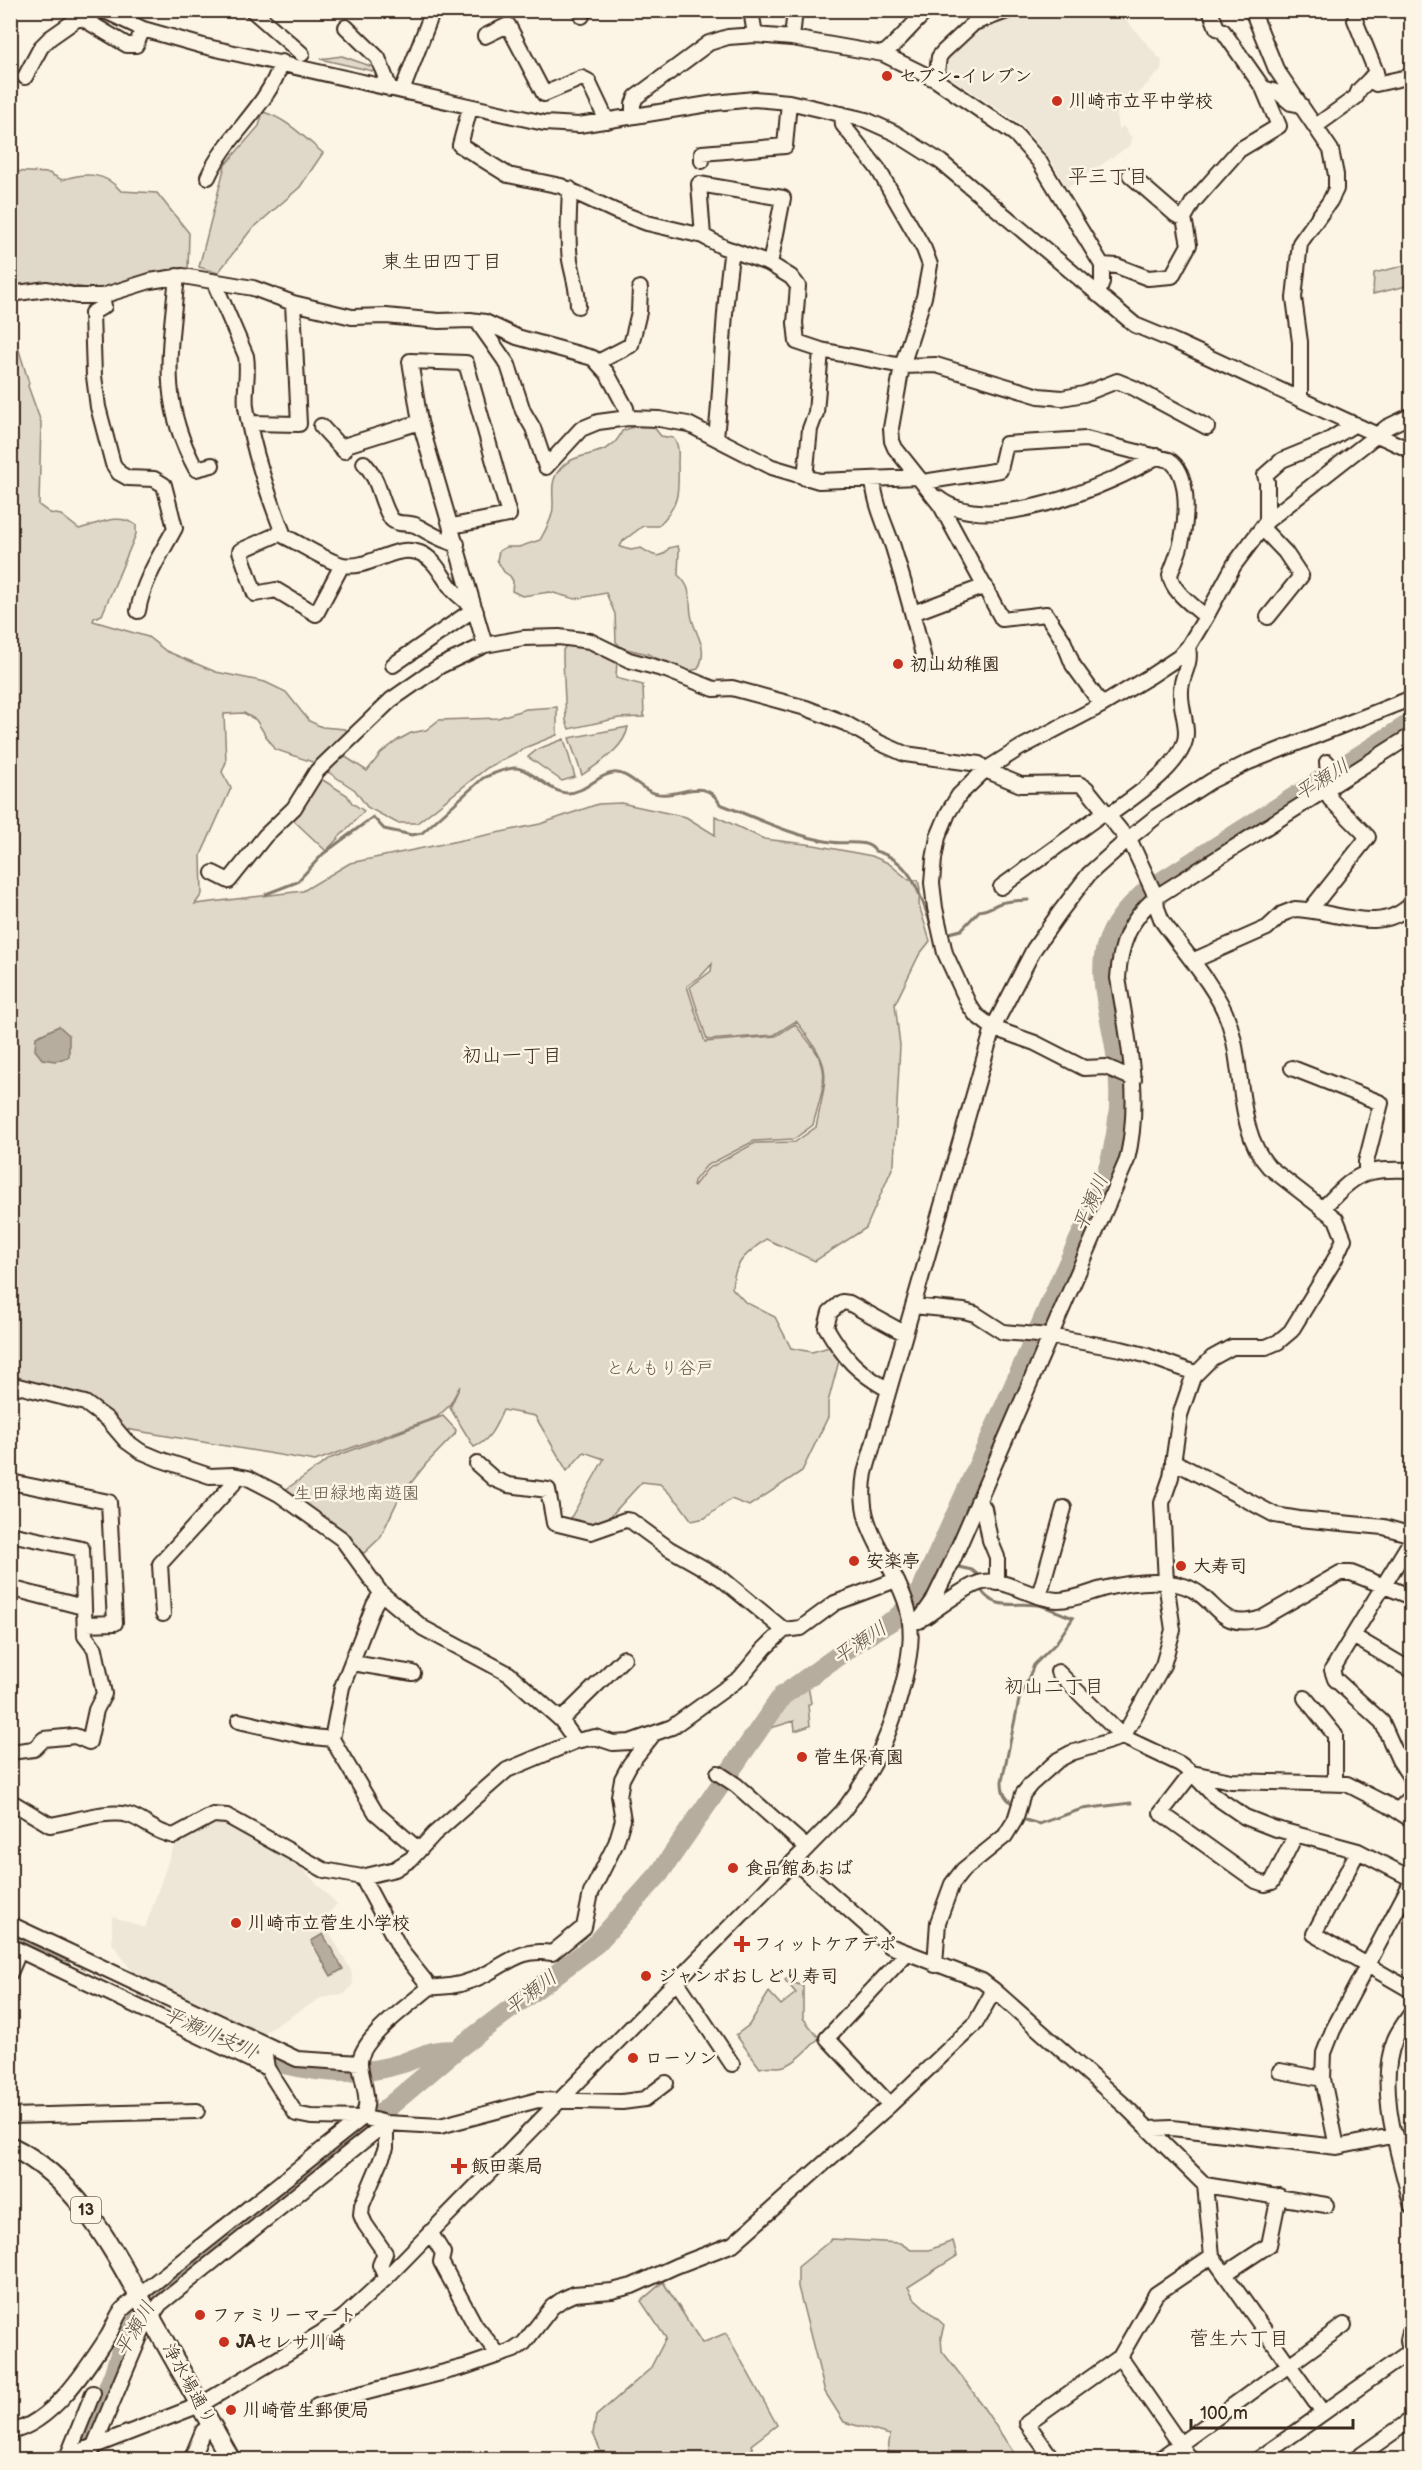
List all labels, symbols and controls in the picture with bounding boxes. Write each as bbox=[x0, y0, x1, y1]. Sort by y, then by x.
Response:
place label: セブン-イレブン bbox=[899, 66, 1032, 87]
marker: セブン-イレブン bbox=[880, 69, 894, 83]
place label: 川崎市立平中学校 bbox=[1069, 91, 1213, 112]
marker: 川崎市立平中学校 bbox=[1050, 94, 1064, 108]
district label: 平三丁目 bbox=[1068, 165, 1148, 189]
district label: 東生田四丁目 bbox=[382, 250, 502, 274]
place label: 初山幼稚園 bbox=[910, 654, 1000, 675]
marker: 初山幼稚園 bbox=[891, 657, 905, 671]
water label: 平瀬川 bbox=[1290, 754, 1354, 806]
district label: 初山一丁目 bbox=[462, 1044, 562, 1068]
water label: 平瀬川 bbox=[1068, 1171, 1114, 1235]
park label: とんもり谷戸 bbox=[606, 1358, 714, 1379]
park label: 生田緑地南遊園 bbox=[294, 1483, 420, 1504]
place label: 安楽亭 bbox=[866, 1551, 920, 1572]
marker: 安楽亭 bbox=[847, 1554, 861, 1568]
place label: 大寿司 bbox=[1193, 1556, 1247, 1577]
marker: 大寿司 bbox=[1174, 1559, 1188, 1573]
water label: 平瀬川 bbox=[828, 1616, 892, 1670]
district label: 初山二丁目 bbox=[1004, 1675, 1104, 1699]
place label: 菅生保育園 bbox=[814, 1747, 904, 1768]
marker: 菅生保育園 bbox=[795, 1750, 809, 1764]
place label: 食品館あおば bbox=[745, 1858, 853, 1879]
marker: 食品館あおば bbox=[726, 1861, 740, 1875]
place label: 川崎市立菅生小学校 bbox=[248, 1913, 410, 1934]
marker: 川崎市立菅生小学校 bbox=[229, 1916, 243, 1930]
place label: フィットケアデポ bbox=[754, 1934, 897, 1955]
marker: フィットケアデポ bbox=[735, 1937, 749, 1951]
water label: 平瀬川 bbox=[500, 1965, 562, 2021]
place label: ジャンボおしどり寿司 bbox=[658, 1966, 838, 1987]
marker: ジャンボおしどり寿司 bbox=[639, 1969, 653, 1983]
water label: 平瀬川支川 bbox=[159, 2002, 261, 2064]
place label: ローソン bbox=[645, 2048, 717, 2069]
marker: ローソン bbox=[626, 2051, 640, 2065]
place label: 飯田薬局 bbox=[471, 2156, 543, 2177]
marker: 飯田薬局 bbox=[452, 2159, 466, 2173]
road number: 13 bbox=[71, 2197, 101, 2223]
water label: 平瀬川 bbox=[110, 2297, 160, 2361]
place label: ファミリーマート bbox=[212, 2305, 357, 2326]
marker: ファミリーマート bbox=[193, 2308, 207, 2322]
district label: 菅生六丁目 bbox=[1189, 2327, 1289, 2351]
place label: JAセレサ川崎 bbox=[236, 2332, 346, 2353]
marker: JAセレサ川崎 bbox=[217, 2335, 231, 2349]
street label: 浄水場通り bbox=[158, 2340, 220, 2428]
scale bar bbox=[1191, 2392, 1353, 2430]
place label: 川崎菅生郵便局 bbox=[243, 2400, 369, 2421]
marker: 川崎菅生郵便局 bbox=[224, 2403, 238, 2417]
text: 100 m bbox=[1200, 2403, 1248, 2424]

